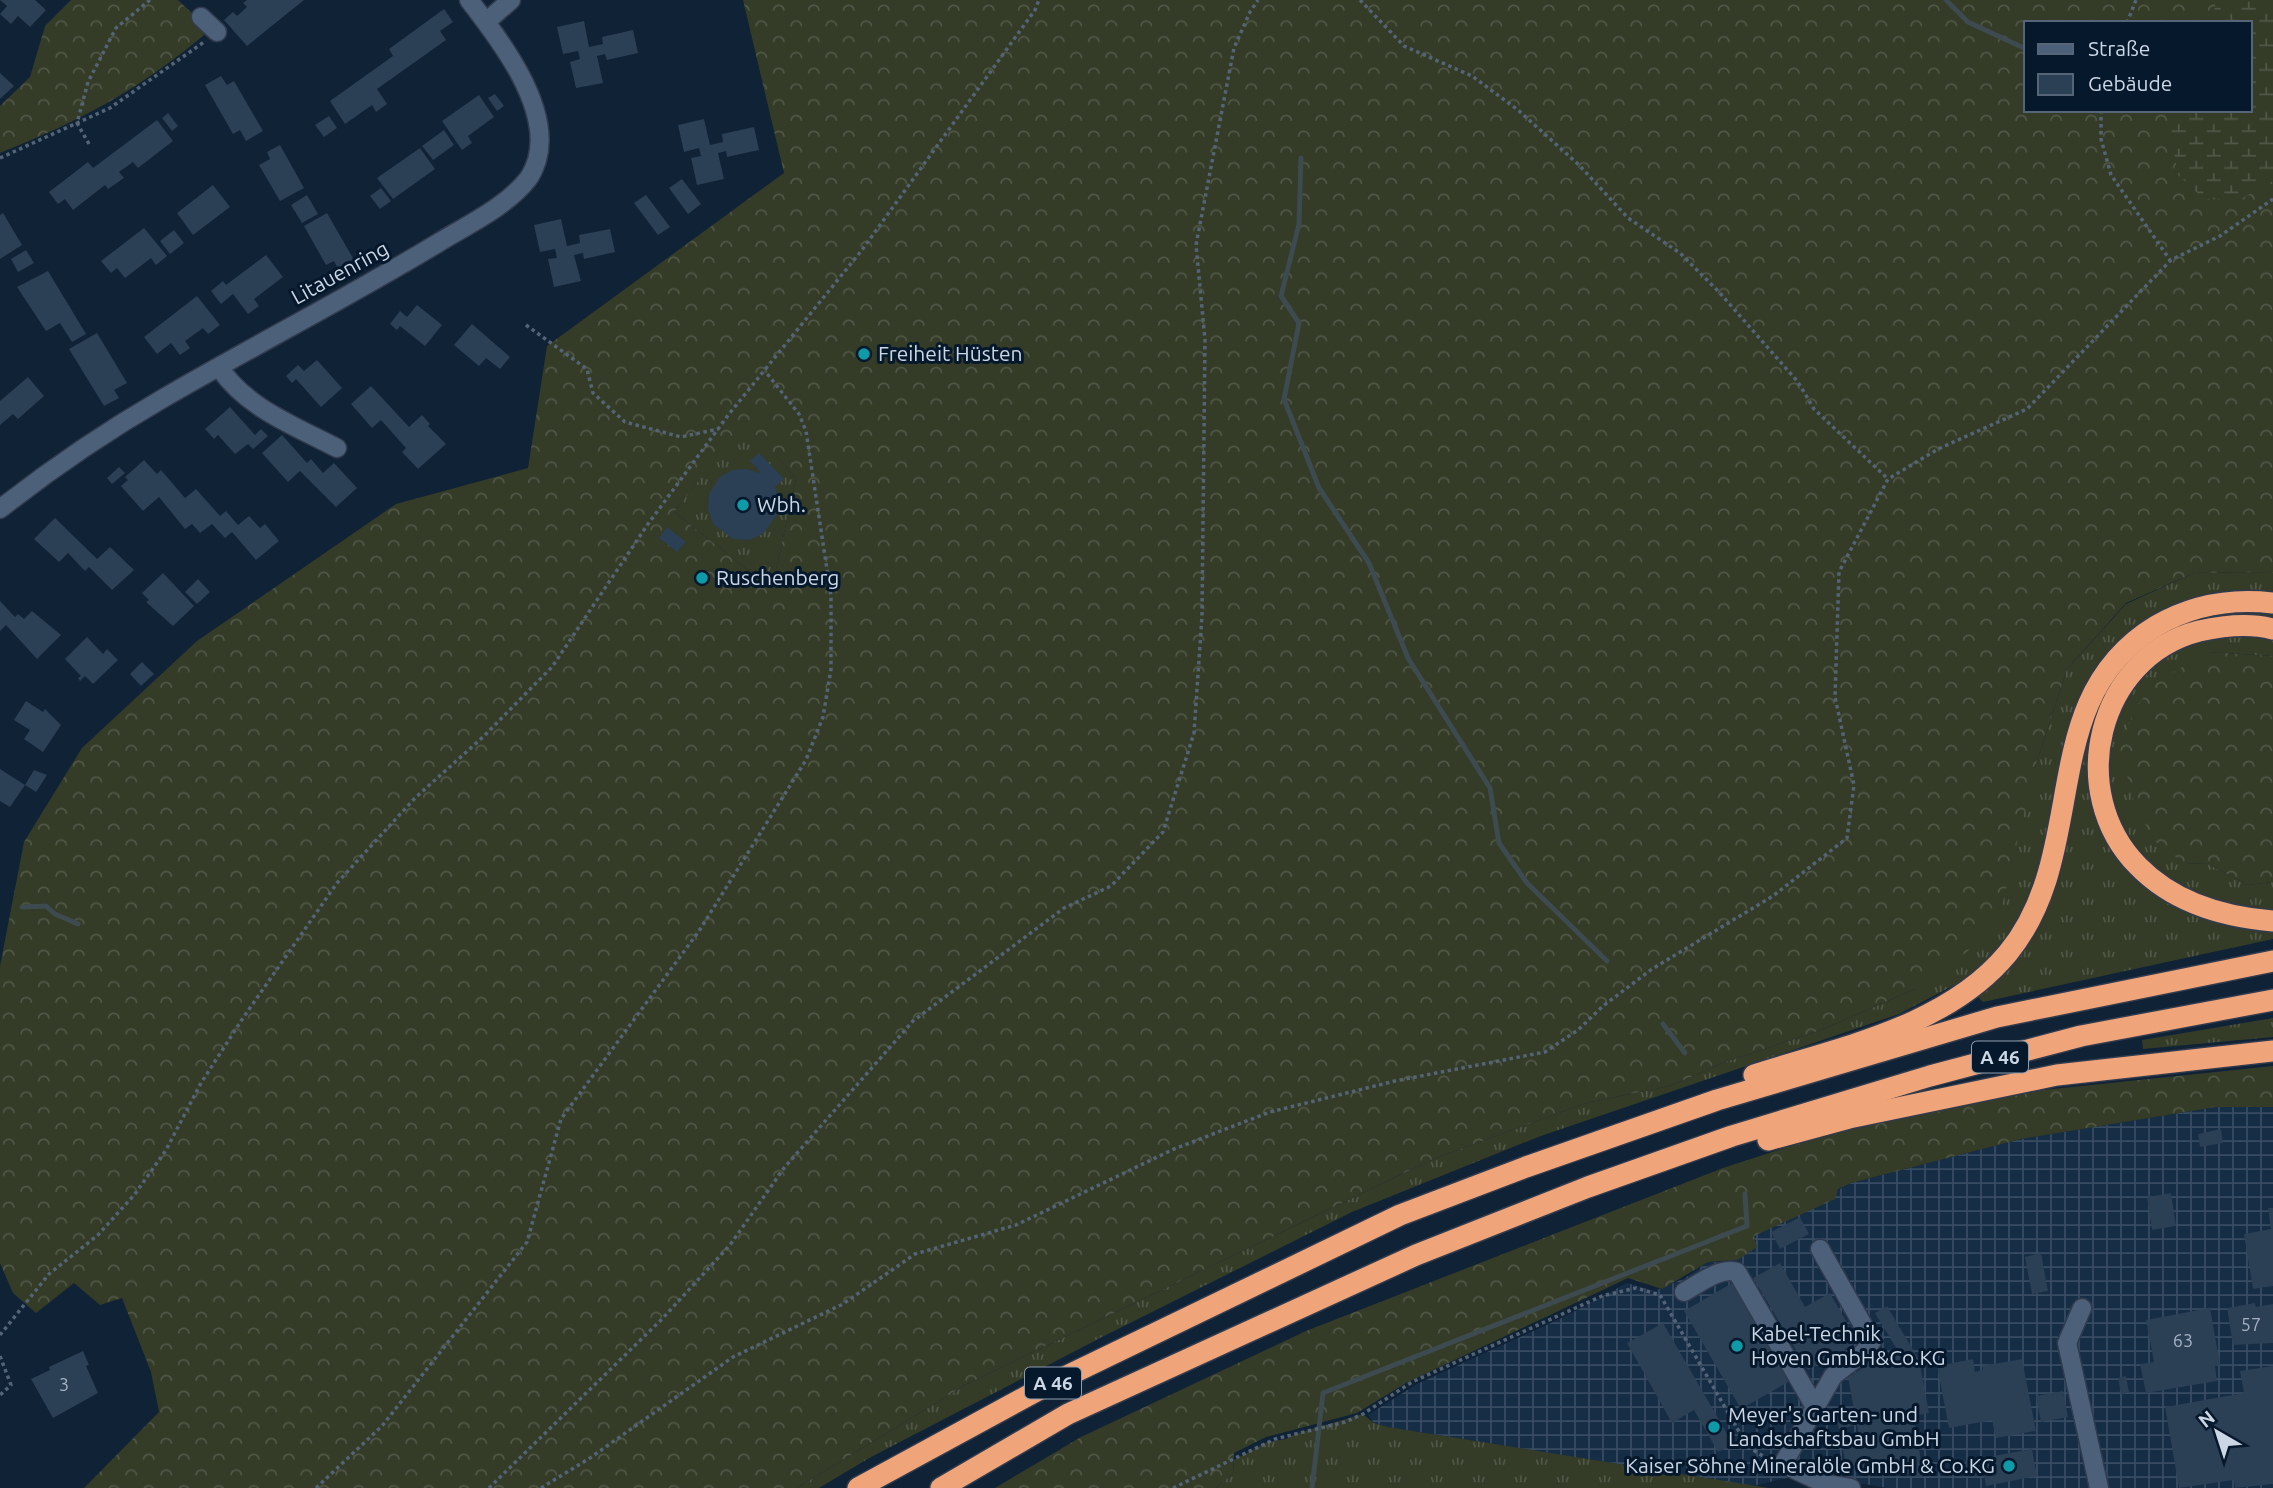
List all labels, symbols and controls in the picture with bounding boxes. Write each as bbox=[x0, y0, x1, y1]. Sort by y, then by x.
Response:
legend bbox=[2024, 21, 2252, 112]
text: Straße bbox=[2088, 36, 2150, 60]
text: Gebäude bbox=[2088, 71, 2172, 95]
street label: Litauenring bbox=[287, 236, 392, 309]
place label: Freiheit Hüsten bbox=[878, 341, 1023, 365]
marker: Freiheit Hüsten bbox=[856, 346, 872, 362]
place label: Wbh. bbox=[757, 492, 806, 516]
marker: Wbh. bbox=[735, 497, 751, 513]
place label: Ruschenberg bbox=[716, 565, 839, 589]
marker: Ruschenberg bbox=[694, 570, 710, 586]
road number: A 46 bbox=[1972, 1042, 2028, 1072]
house number: 57 bbox=[2241, 1314, 2261, 1334]
place label: Kabel-Technik Hoven GmbH&Co.KG bbox=[1751, 1321, 1946, 1369]
house number: 63 bbox=[2173, 1330, 2193, 1350]
marker: Kabel-Technik Hoven GmbH&Co.KG bbox=[1729, 1338, 1745, 1354]
road number: A 46 bbox=[1025, 1368, 1081, 1399]
house number: 3 bbox=[59, 1374, 69, 1394]
north arrow bbox=[2182, 1397, 2252, 1467]
place label: Meyer's Garten- und Landschaftsbau GmbH bbox=[1728, 1402, 1940, 1450]
text: N bbox=[2194, 1406, 2219, 1432]
marker: Meyer's Garten- und Landschaftsbau GmbH bbox=[1706, 1419, 1722, 1435]
place label: Kaiser Söhne Mineralöle GmbH & Co.KG bbox=[1625, 1453, 1995, 1477]
marker: Kaiser Söhne Mineralöle GmbH & Co.KG bbox=[2001, 1458, 2017, 1474]

